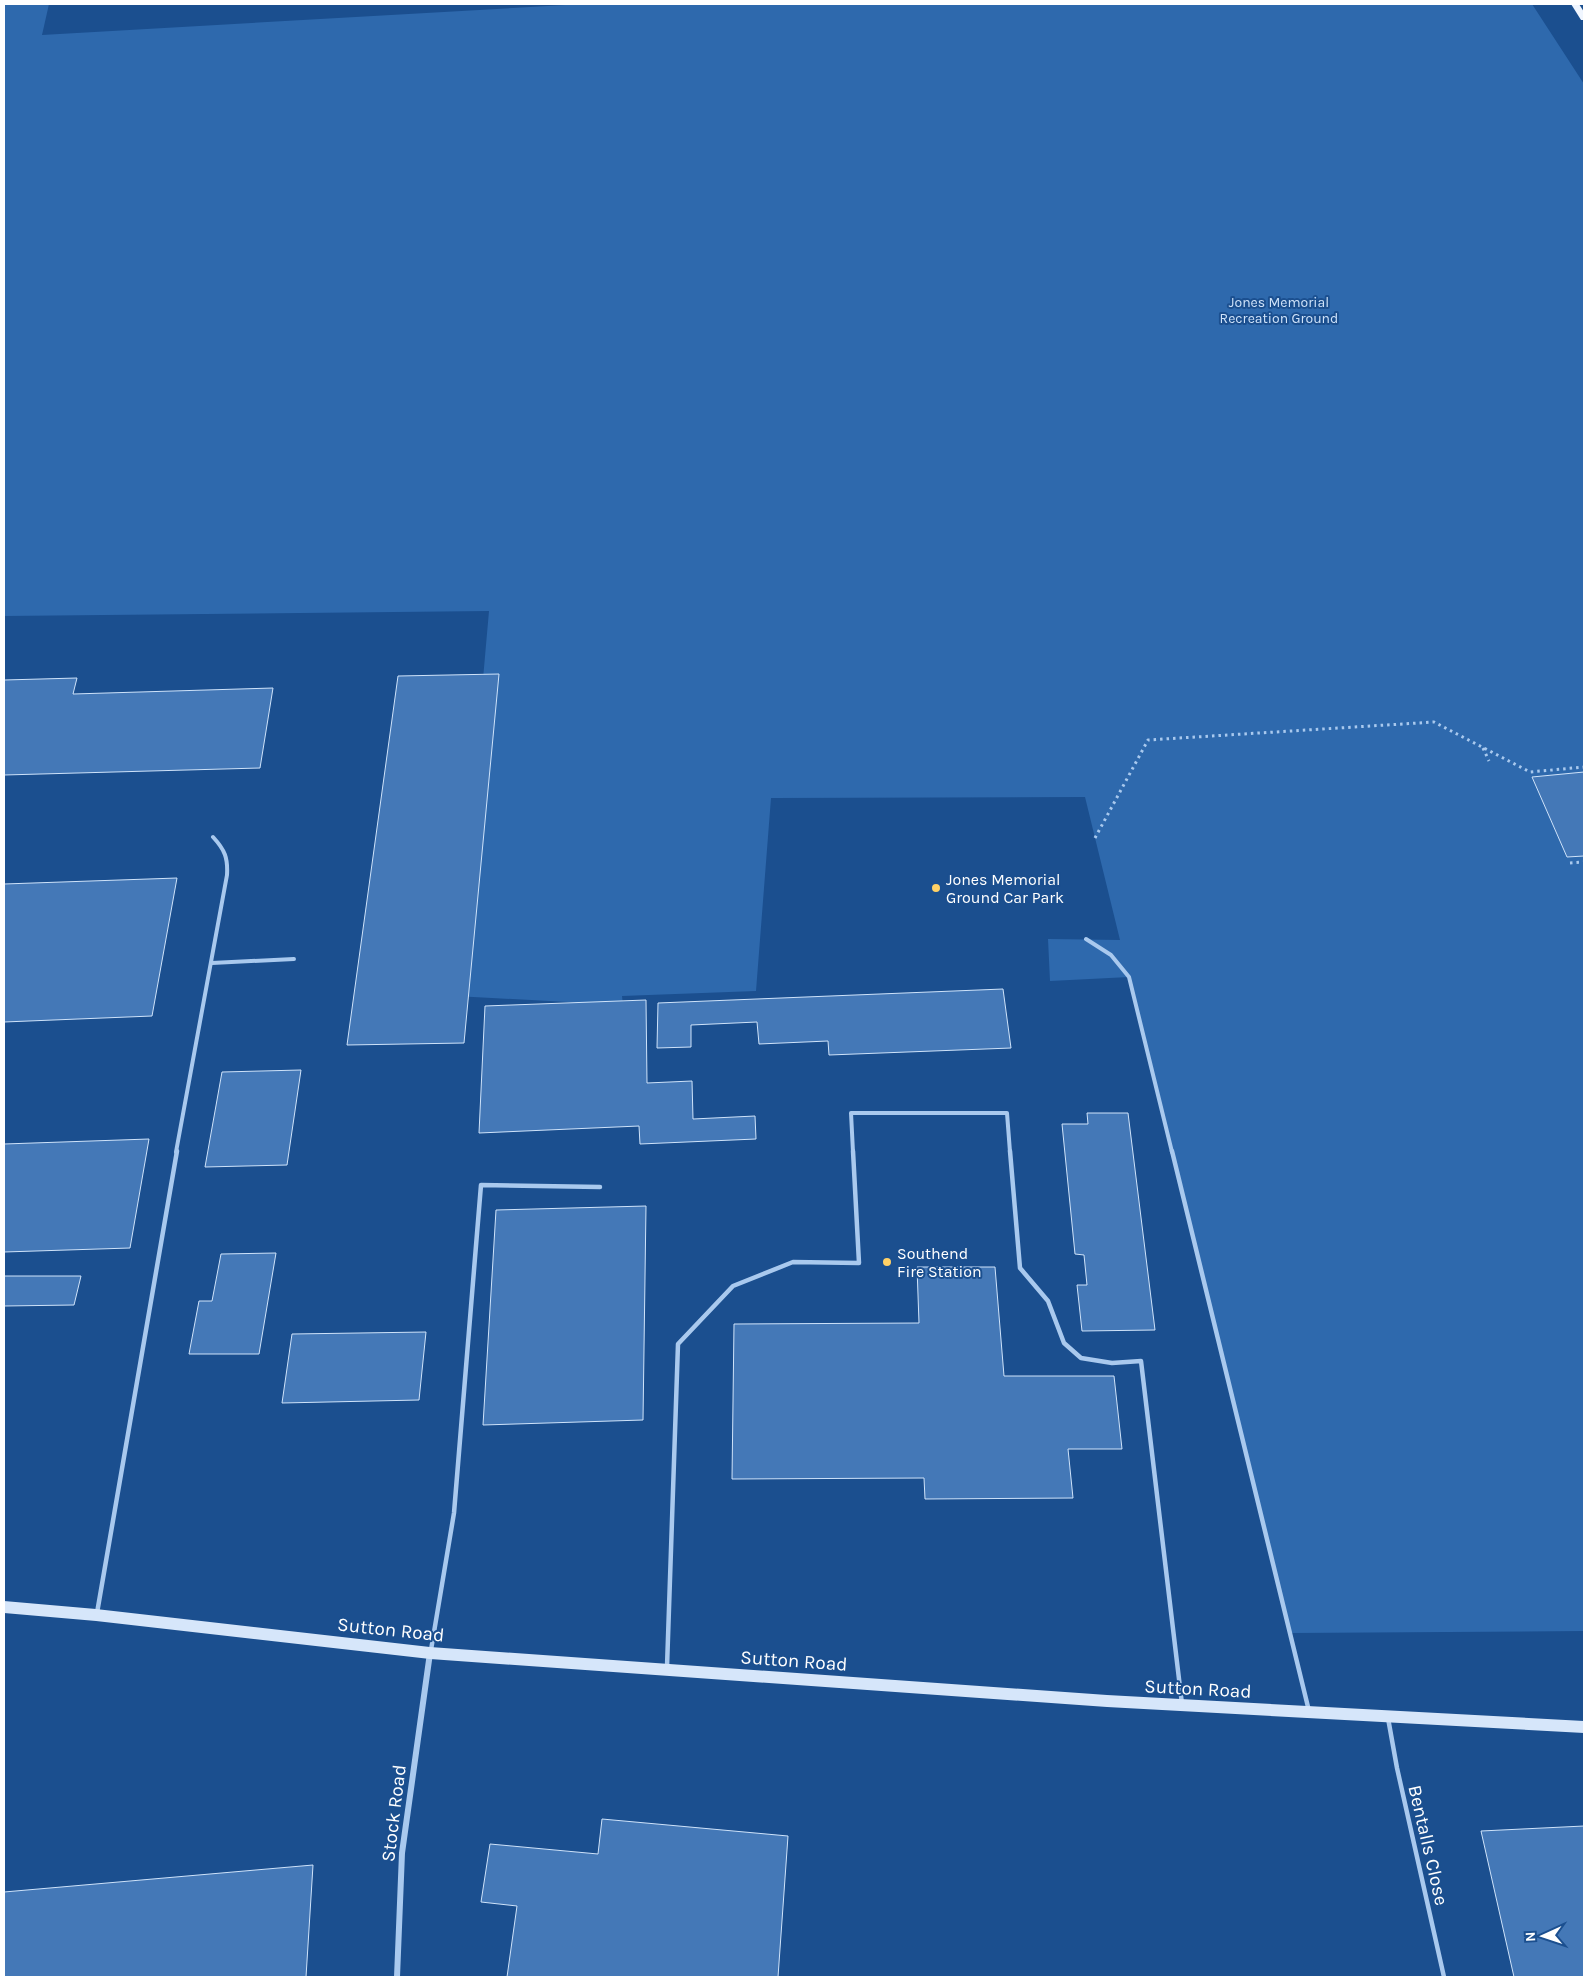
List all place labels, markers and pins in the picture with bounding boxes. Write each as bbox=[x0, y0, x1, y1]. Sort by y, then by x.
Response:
place label: Jones Memorial Ground Car Park bbox=[946, 870, 1064, 907]
marker: Jones Memorial Ground Car Park bbox=[930, 882, 942, 894]
place label: Southend Fire Station bbox=[897, 1244, 982, 1281]
marker: Southend Fire Station bbox=[881, 1256, 893, 1268]

